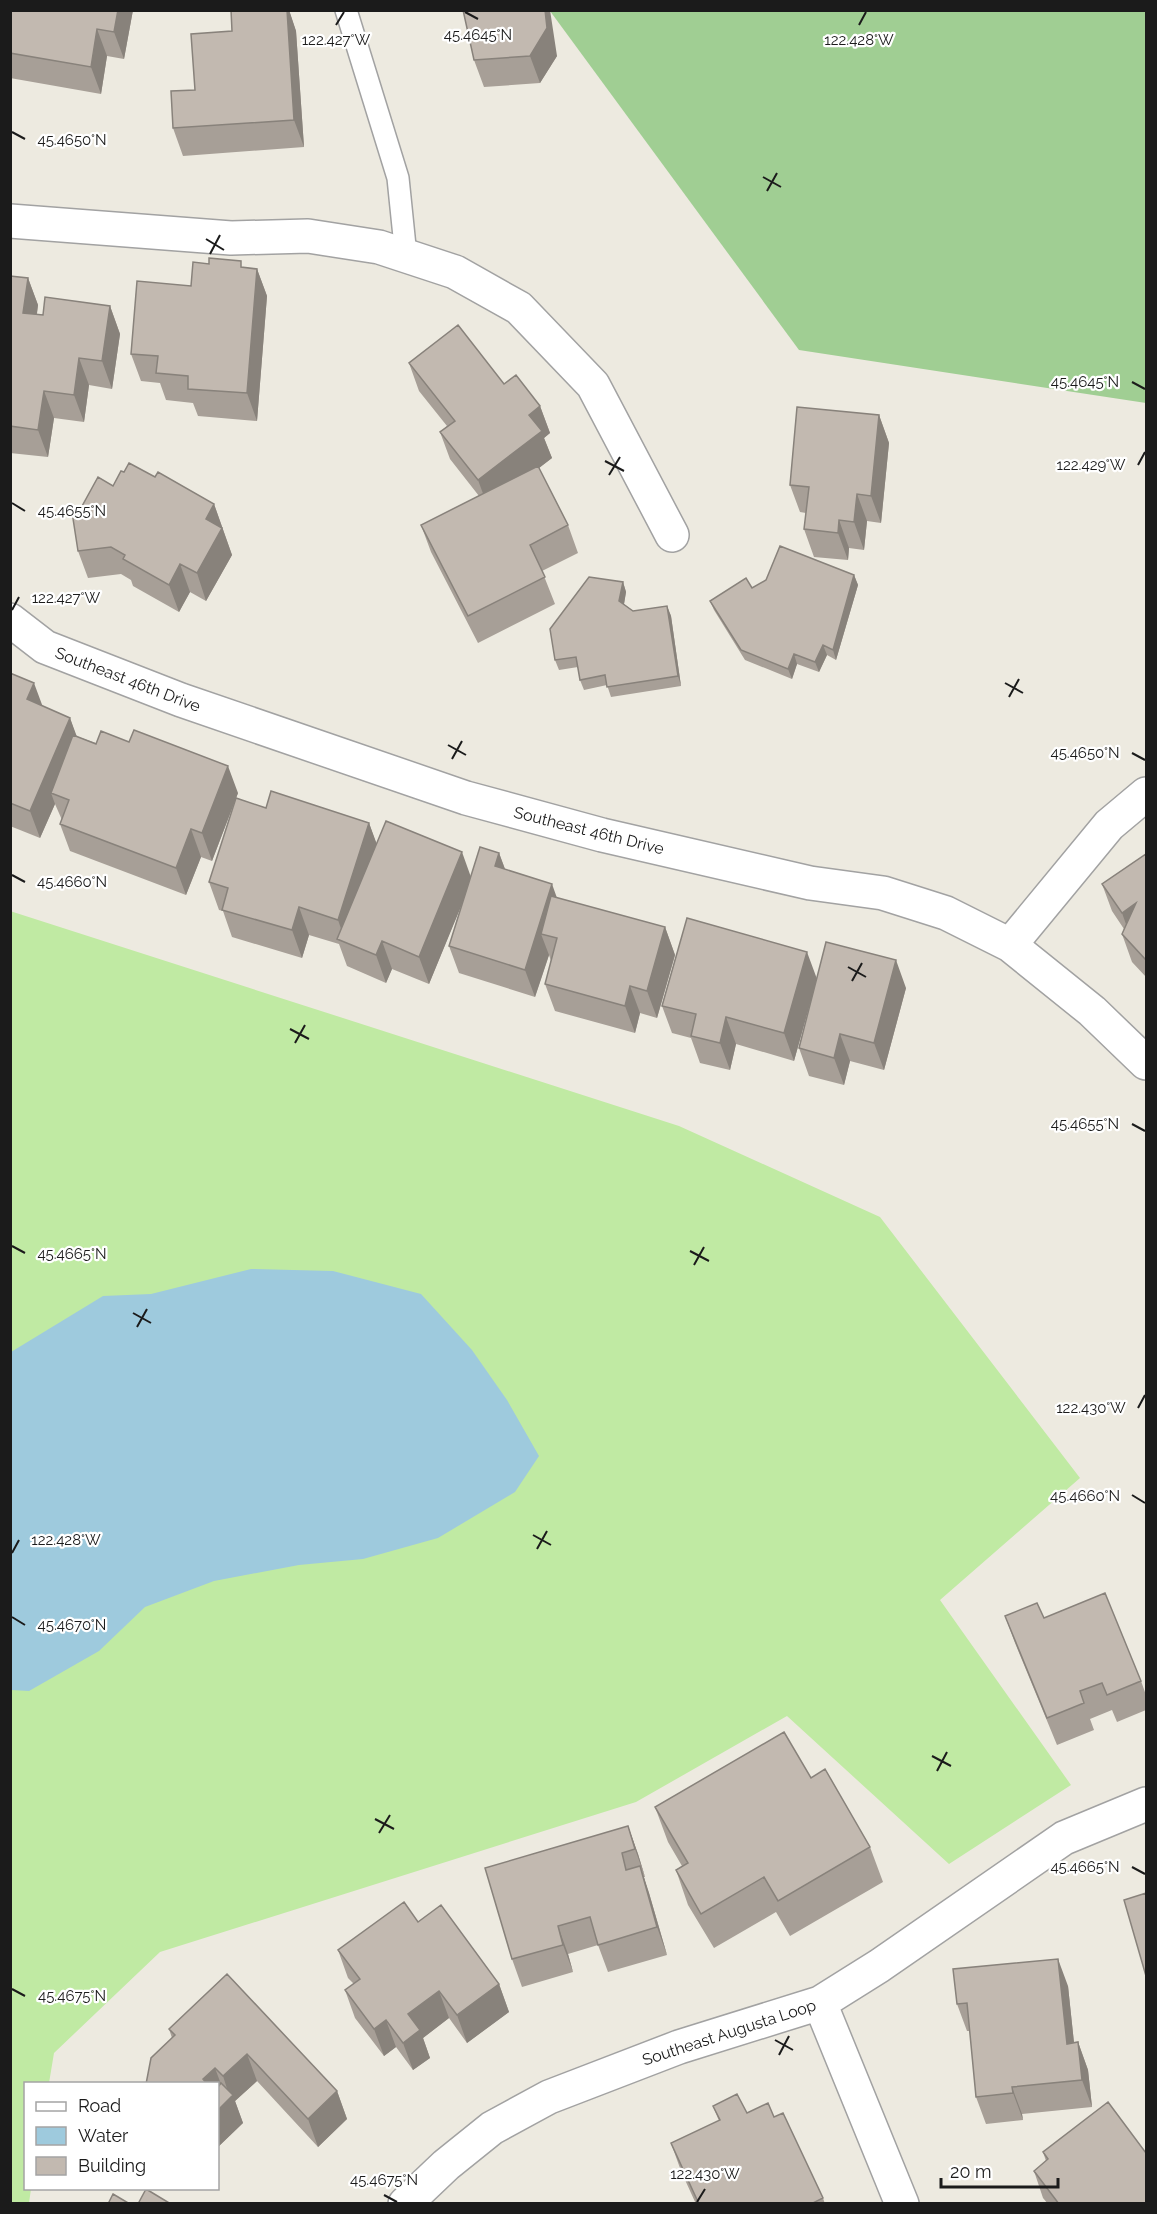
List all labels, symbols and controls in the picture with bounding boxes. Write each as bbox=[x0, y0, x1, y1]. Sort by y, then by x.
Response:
text: 45.4645°N bbox=[444, 26, 512, 44]
text: 122.427°W bbox=[302, 31, 371, 49]
text: 122.428°W bbox=[824, 31, 894, 49]
text: 45.4650°N bbox=[37, 131, 107, 149]
text: 45.4645°N bbox=[1051, 373, 1119, 391]
text: 122.429°W bbox=[1057, 456, 1126, 474]
text: 45.4655°N bbox=[38, 502, 106, 520]
text: 122.427°W bbox=[32, 589, 101, 607]
street label: Southeast 46th Drive bbox=[53, 643, 203, 716]
text: 45.4650°N bbox=[1050, 744, 1120, 762]
street label: Southeast 46th Drive bbox=[512, 803, 666, 858]
text: 45.4660°N bbox=[37, 873, 107, 891]
text: 45.4655°N bbox=[1051, 1115, 1119, 1133]
text: 45.4665°N bbox=[37, 1245, 107, 1263]
text: 122.430°W bbox=[1056, 1399, 1126, 1417]
text: 45.4660°N bbox=[1050, 1487, 1120, 1505]
text: 122.428°W bbox=[31, 1531, 101, 1549]
text: 45.4670°N bbox=[38, 1616, 106, 1634]
text: 45.4665°N bbox=[1050, 1858, 1120, 1876]
text: 45.4675°N bbox=[38, 1987, 106, 2005]
street label: Southeast Augusta Loop bbox=[640, 1995, 819, 2070]
legend bbox=[24, 2082, 219, 2190]
text: Road bbox=[78, 2095, 121, 2116]
text: Water bbox=[78, 2125, 129, 2146]
scale bar bbox=[941, 2151, 1058, 2189]
text: Building bbox=[78, 2155, 146, 2176]
text: 20 m bbox=[950, 2161, 992, 2182]
text: 122.430°W bbox=[670, 2165, 740, 2183]
text: 45.4675°N bbox=[350, 2171, 418, 2189]

